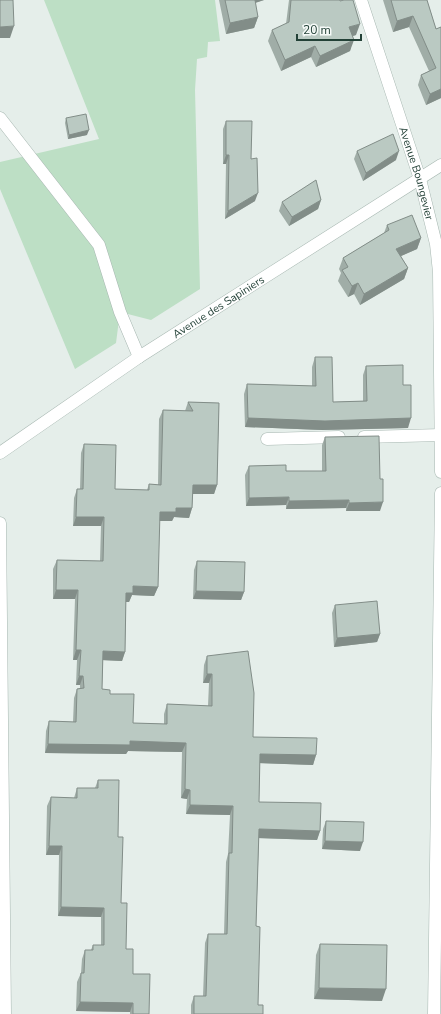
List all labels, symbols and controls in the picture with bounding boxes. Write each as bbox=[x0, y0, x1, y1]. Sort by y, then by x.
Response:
scale bar bbox=[297, 16, 361, 42]
text: 20 m bbox=[303, 22, 331, 38]
street label: Avenue Boungevier bbox=[396, 125, 437, 221]
street label: Avenue des Sapiniers bbox=[170, 272, 267, 341]

